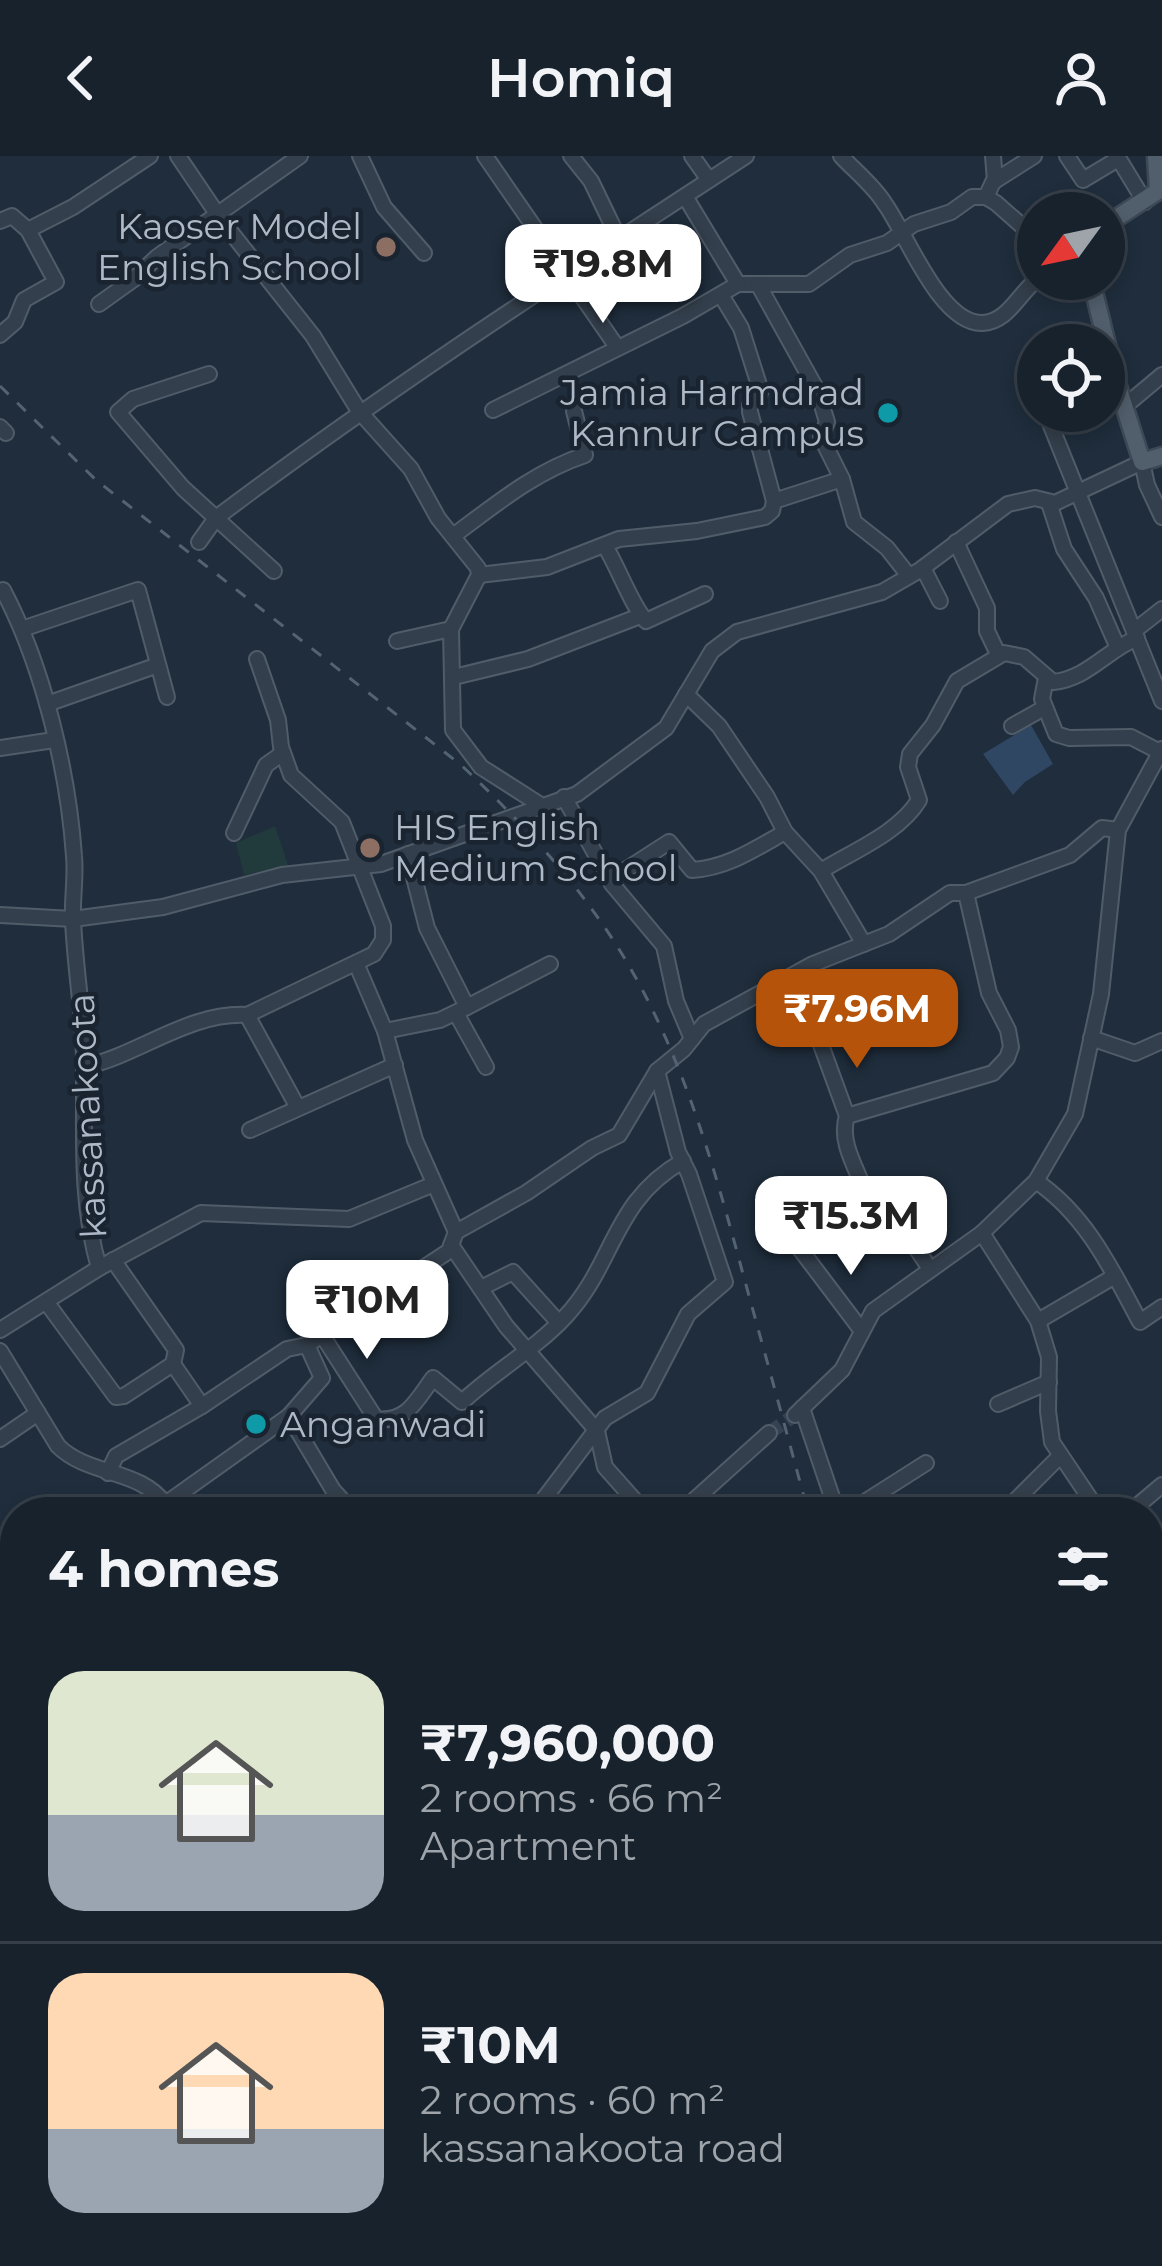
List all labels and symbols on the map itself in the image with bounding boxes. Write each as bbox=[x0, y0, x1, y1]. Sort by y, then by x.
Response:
north arrow bbox=[1017, 192, 1125, 300]
place label: Kaoser Model English School bbox=[97, 204, 362, 289]
pin: ₹19.8M bbox=[505, 224, 701, 326]
marker: Kaoser Model English School bbox=[373, 234, 399, 260]
place label: Jamia Harmdrad Kannur Campus bbox=[559, 370, 864, 455]
marker: Jamia Harmdrad Kannur Campus bbox=[875, 400, 901, 426]
place label: HIS English Medium School bbox=[394, 805, 677, 890]
marker: HIS English Medium School bbox=[357, 835, 383, 861]
pin: ₹7.96M bbox=[759, 969, 955, 1071]
street label: kassanakoota bbox=[59, 992, 115, 1240]
pin: ₹15.3M bbox=[753, 1176, 949, 1278]
pin: ₹10M bbox=[296, 1260, 438, 1362]
place label: Anganwadi bbox=[280, 1402, 486, 1446]
marker: Anganwadi bbox=[243, 1411, 269, 1437]

